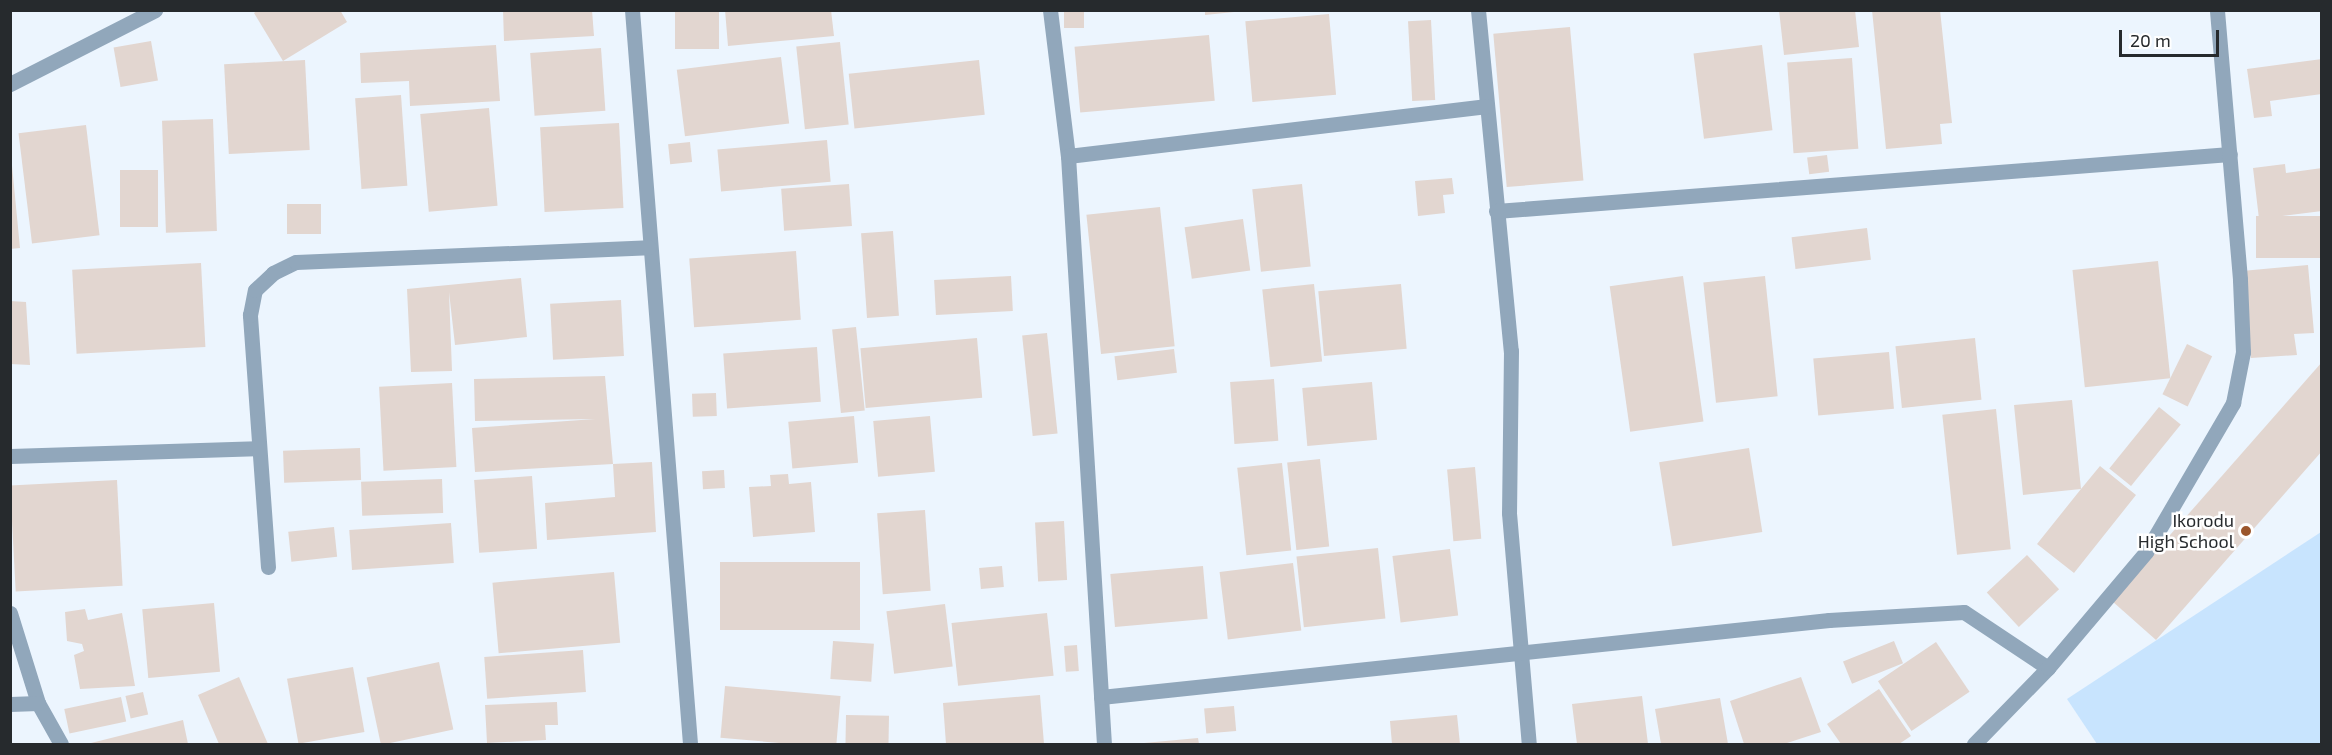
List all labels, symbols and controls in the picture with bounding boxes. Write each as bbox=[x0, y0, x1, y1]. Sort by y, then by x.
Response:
scale bar bbox=[2122, 18, 2222, 56]
text: 20 m bbox=[2130, 29, 2171, 51]
place label: Ikorodu High School bbox=[2138, 510, 2234, 552]
marker: Ikorodu High School bbox=[2239, 524, 2253, 538]

